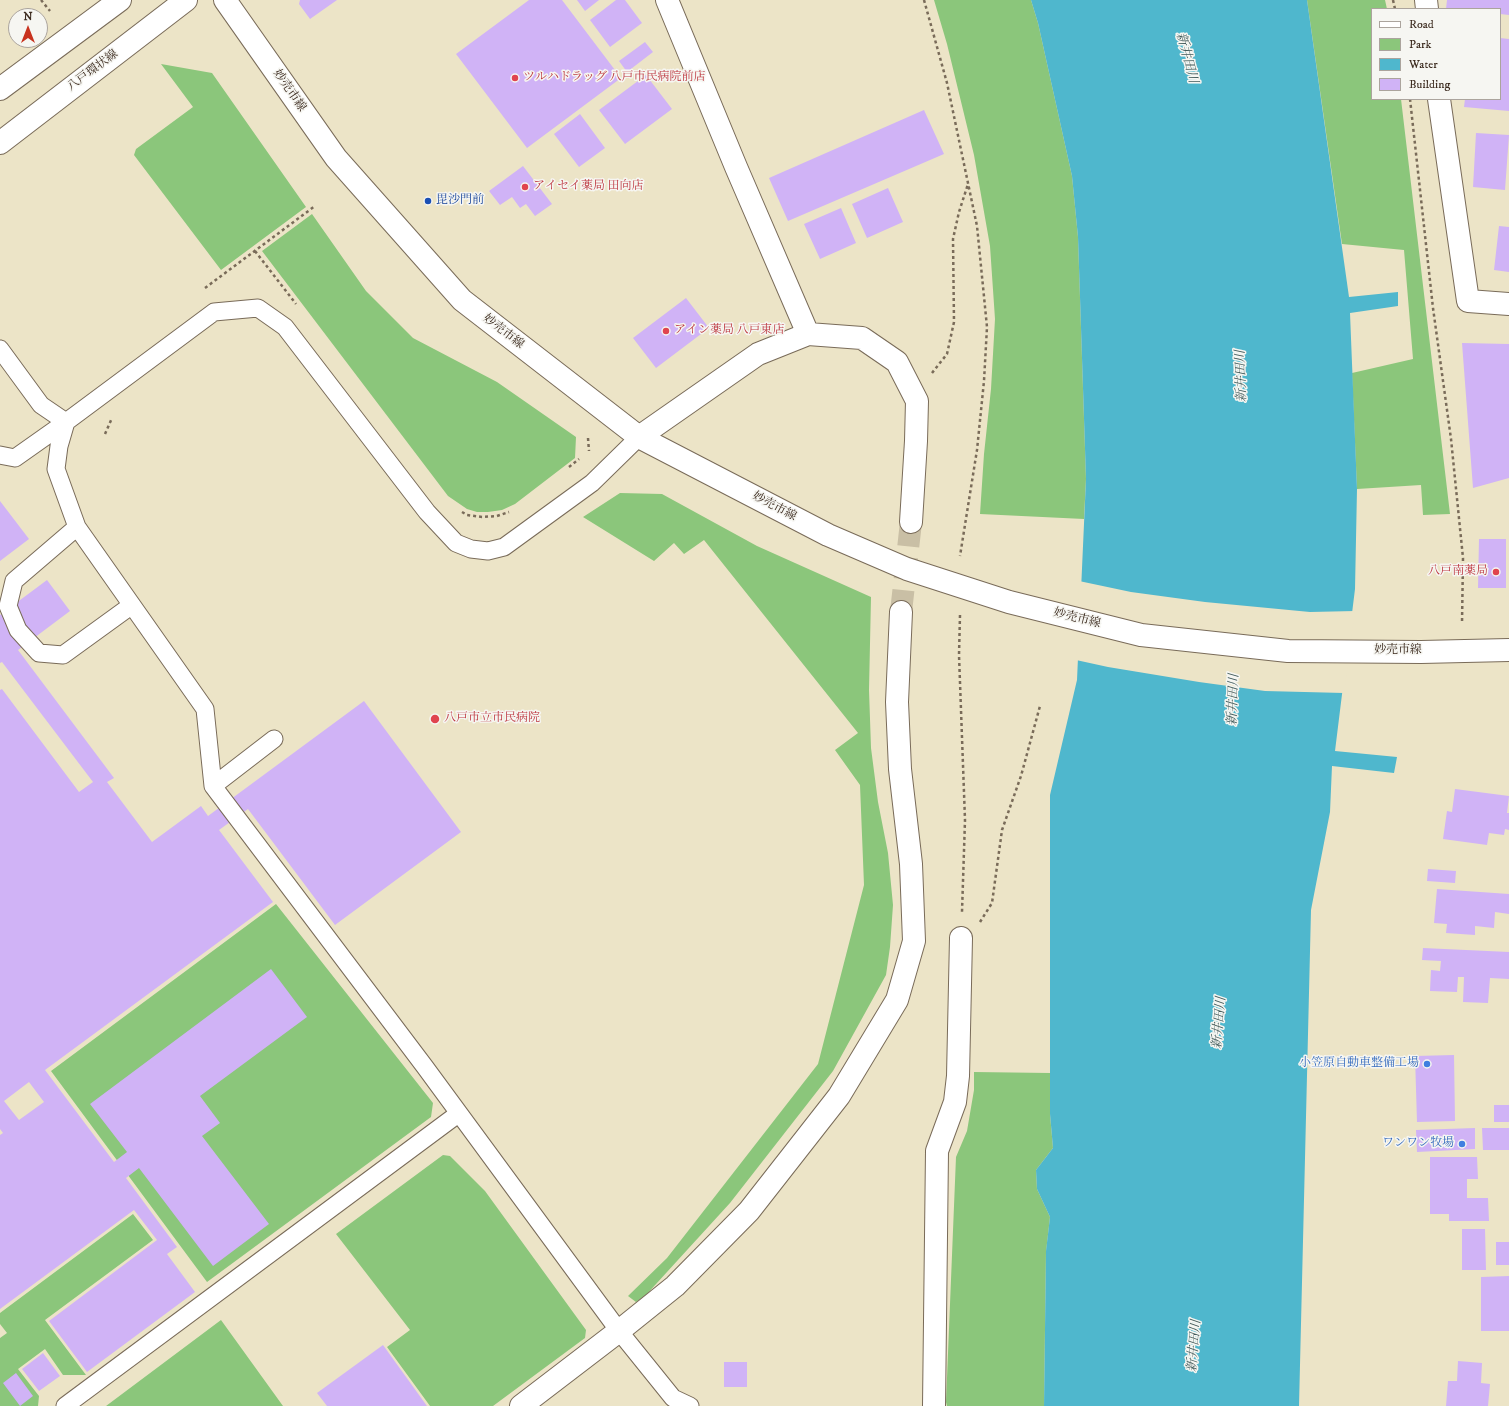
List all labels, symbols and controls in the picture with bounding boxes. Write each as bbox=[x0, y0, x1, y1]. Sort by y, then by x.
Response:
north arrow bbox=[8, 8, 48, 48]
legend bbox=[1371, 8, 1501, 100]
text: N bbox=[23, 10, 33, 24]
text: Road bbox=[1409, 17, 1434, 32]
water label: 新井田川 bbox=[1172, 31, 1200, 85]
text: Park bbox=[1409, 37, 1431, 52]
street label: 八戸環状線 bbox=[65, 47, 121, 95]
text: Water bbox=[1409, 57, 1438, 72]
street label: 妙売市線 bbox=[269, 67, 309, 115]
place label: ツルハドラッグ 八戸市民病院前店 bbox=[523, 71, 706, 85]
marker: ツルハドラッグ 八戸市民病院前店 bbox=[510, 73, 520, 83]
text: Building bbox=[1409, 77, 1450, 92]
place label: アイセイ薬局 田向店 bbox=[533, 180, 644, 194]
marker: アイセイ薬局 田向店 bbox=[520, 182, 530, 192]
place label: 毘沙門前 bbox=[436, 194, 484, 208]
marker: 毘沙門前 bbox=[423, 196, 433, 206]
street label: 妙売市線 bbox=[480, 312, 526, 352]
place label: アイン薬局 八戸東店 bbox=[674, 324, 785, 338]
marker: アイン薬局 八戸東店 bbox=[661, 326, 671, 336]
water label: 新井田川 bbox=[1233, 350, 1251, 402]
street label: 妙売市線 bbox=[749, 489, 799, 525]
place label: 八戸南薬局 bbox=[1428, 565, 1488, 579]
marker: 八戸南薬局 bbox=[1491, 567, 1501, 577]
street label: 妙売市線 bbox=[1052, 606, 1102, 632]
street label: 妙売市線 bbox=[1374, 644, 1422, 658]
water label: 新井田川 bbox=[1225, 674, 1243, 726]
place label: 八戸市立市民病院 bbox=[444, 712, 540, 726]
marker: 八戸市立市民病院 bbox=[429, 713, 441, 725]
water label: 新井田川 bbox=[1210, 996, 1230, 1050]
place label: 小笠原自動車整備工場 bbox=[1299, 1057, 1419, 1071]
marker: 小笠原自動車整備工場 bbox=[1422, 1059, 1432, 1069]
place label: ワンワン牧場 bbox=[1382, 1137, 1454, 1151]
marker: ワンワン牧場 bbox=[1457, 1139, 1467, 1149]
water label: 新井田川 bbox=[1185, 1319, 1205, 1373]

